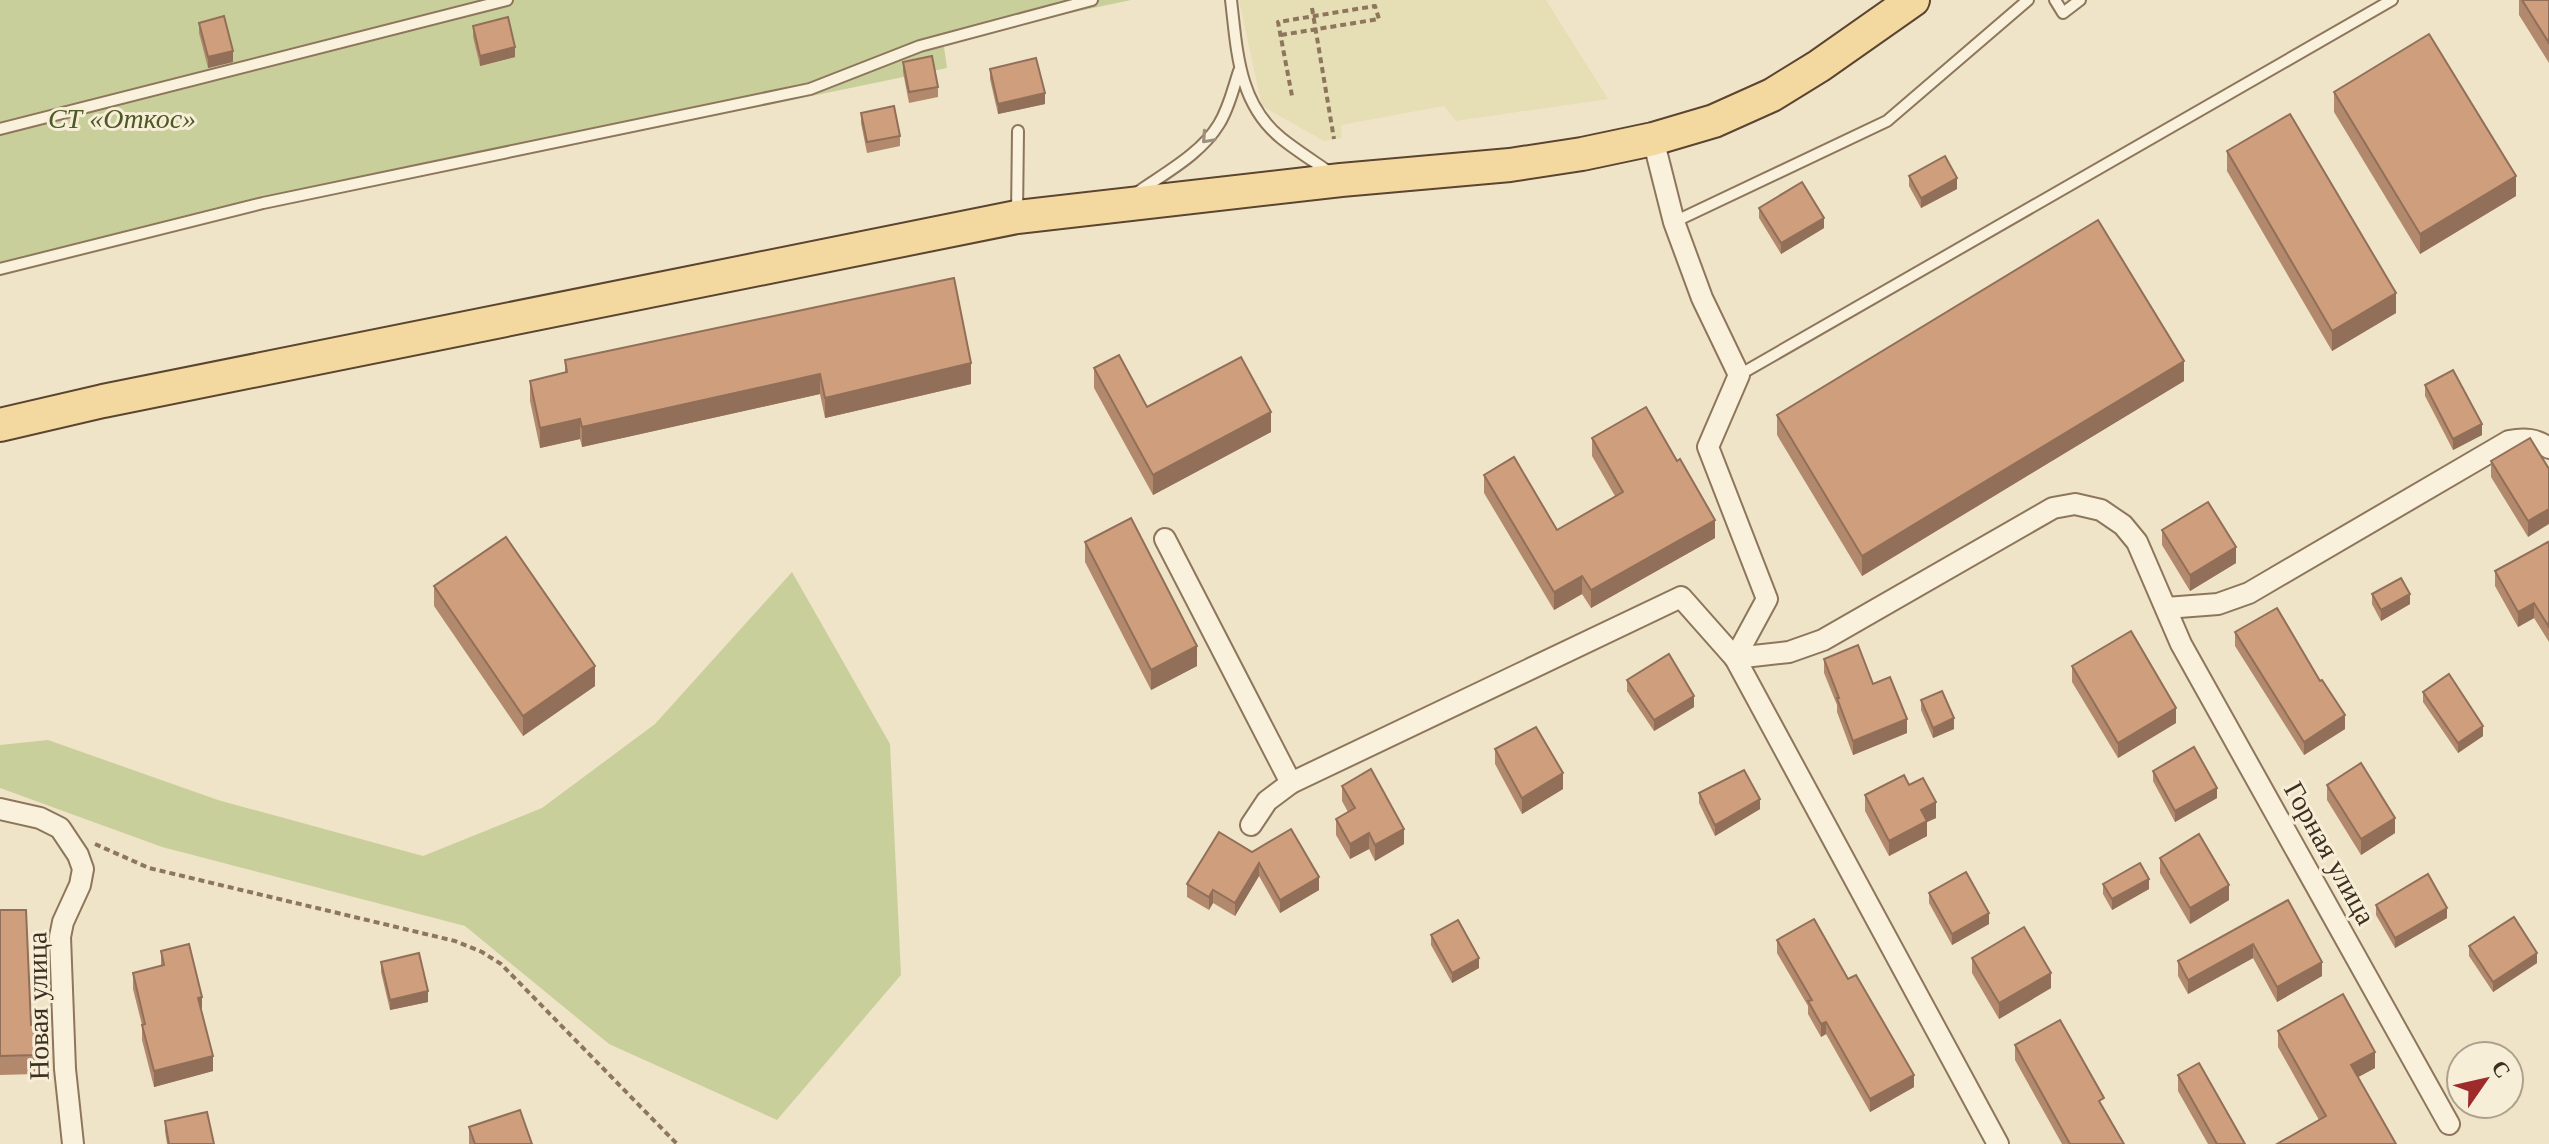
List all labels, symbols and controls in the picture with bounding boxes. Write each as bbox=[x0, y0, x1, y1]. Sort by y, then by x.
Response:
park label: СТ «Откос» bbox=[48, 103, 196, 134]
one-way arrow bbox=[1202, 129, 1216, 144]
street label: Горная улица bbox=[2278, 776, 2382, 930]
street label: Новая улица bbox=[21, 931, 55, 1081]
north arrow bbox=[2445, 1040, 2525, 1120]
text: С bbox=[2486, 1056, 2516, 1083]

